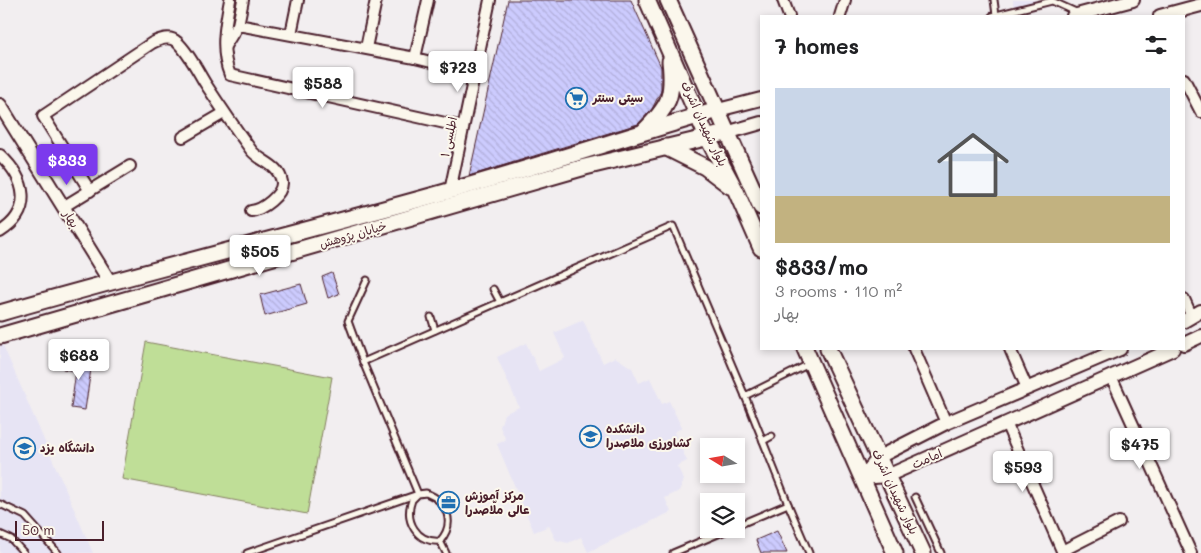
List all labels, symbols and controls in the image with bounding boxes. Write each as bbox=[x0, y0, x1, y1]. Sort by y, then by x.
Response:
icon: filters bbox=[1142, 31, 1170, 59]
text: 7 homes bbox=[775, 32, 859, 59]
pin: $723 bbox=[428, 51, 488, 93]
text: $723 bbox=[439, 56, 477, 77]
pin: $588 bbox=[293, 66, 353, 109]
text: $588 bbox=[303, 72, 343, 93]
street label: بلوار شهیدان اشرف bbox=[677, 78, 732, 169]
supermarket icon: سیتی سنتر bbox=[565, 86, 589, 110]
place label: سیتی سنتر bbox=[592, 89, 643, 106]
street label: اطلسی ۱ bbox=[436, 115, 461, 159]
icon: home bbox=[928, 120, 1018, 210]
pin: $833 bbox=[37, 144, 97, 186]
text: $833 bbox=[47, 149, 87, 170]
street label: بهار bbox=[59, 206, 83, 231]
street label: خیابان پژوهش bbox=[317, 217, 388, 252]
pin: $505 bbox=[230, 234, 290, 277]
text: $505 bbox=[241, 240, 279, 261]
text: $833/mo bbox=[775, 253, 868, 280]
text: 3 rooms · 110 m² bbox=[775, 280, 902, 301]
text: بهار bbox=[775, 302, 799, 323]
pin: $688 bbox=[49, 338, 109, 381]
text: $688 bbox=[59, 344, 99, 365]
place label: دانشکده کشاورزی ملاصدرا bbox=[606, 420, 692, 450]
school or university icon: دانشکده کشاورزی ملاصدرا bbox=[578, 424, 602, 448]
pin: $475 bbox=[1110, 428, 1170, 470]
text: $475 bbox=[1121, 433, 1159, 454]
school or university icon: دانشگاه یزد bbox=[12, 436, 36, 460]
north arrow bbox=[700, 438, 745, 482]
map controls bbox=[700, 438, 745, 538]
place label: دانشگاه یزد bbox=[40, 439, 95, 455]
street label: امامت bbox=[909, 444, 944, 472]
street label: بلوار شهیدان اشرف bbox=[868, 446, 923, 537]
pin: $593 bbox=[993, 450, 1053, 493]
text: $593 bbox=[1004, 456, 1042, 477]
place label: مرکز آموزش عالی ملّاصدرا bbox=[465, 487, 530, 518]
office icon: مرکز آموزش عالی ملّاصدرا bbox=[437, 491, 461, 515]
button: layers bbox=[700, 493, 745, 538]
scale bar bbox=[15, 518, 104, 541]
text: 50 m bbox=[22, 520, 54, 539]

